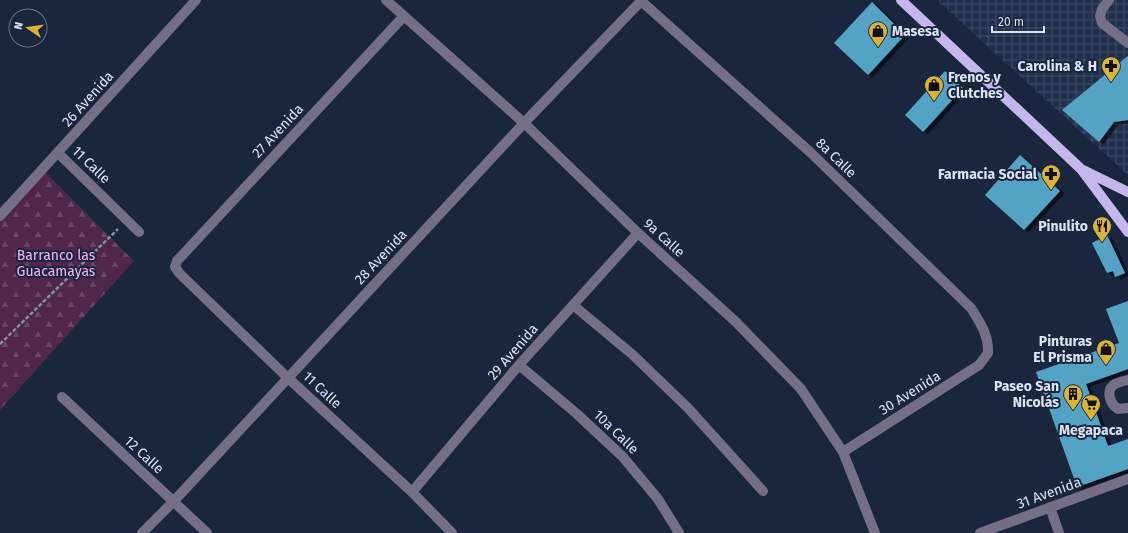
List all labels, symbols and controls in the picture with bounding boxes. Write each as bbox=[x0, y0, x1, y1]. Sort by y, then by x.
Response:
north arrow bbox=[8, 8, 48, 48]
scale bar bbox=[992, 8, 1044, 34]
text: 20 m bbox=[998, 15, 1024, 29]
shop icon: Masesa bbox=[867, 20, 889, 48]
text: N bbox=[12, 21, 26, 31]
place label: Masesa bbox=[892, 23, 940, 40]
pharmacy icon: Carolina & H bbox=[1100, 55, 1122, 83]
place label: Carolina & H bbox=[1018, 58, 1097, 75]
street label: 26 Avenida bbox=[59, 68, 117, 130]
place label: Frenos y Clutches bbox=[948, 69, 1003, 102]
shop icon: Frenos y Clutches bbox=[923, 74, 945, 102]
street label: 27 Avenida bbox=[249, 101, 307, 161]
street label: 8a Calle bbox=[812, 135, 860, 181]
street label: 11 Calle bbox=[68, 143, 114, 187]
pharmacy icon: Farmacia Social bbox=[1040, 163, 1062, 191]
place label: Farmacia Social bbox=[938, 166, 1038, 183]
street label: 9a Calle bbox=[640, 215, 688, 261]
restaurant icon: Pinulito bbox=[1091, 215, 1113, 243]
place label: Pinulito bbox=[1038, 218, 1088, 235]
street label: 28 Avenida bbox=[351, 226, 411, 288]
park label: Barranco las Guacamayas bbox=[17, 247, 96, 280]
street label: 29 Avenida bbox=[484, 321, 542, 383]
place label: Pinturas El Prisma bbox=[1033, 333, 1092, 366]
shop icon: Pinturas El Prisma bbox=[1095, 338, 1117, 366]
street label: 30 Avenida bbox=[876, 367, 944, 419]
street label: 11 Calle bbox=[299, 368, 345, 412]
place label: Paseo San Nicolás bbox=[994, 378, 1059, 411]
building icon: Paseo San Nicolás bbox=[1062, 383, 1084, 411]
supermarket icon: Megapaca bbox=[1080, 393, 1102, 421]
street label: 10a Calle bbox=[590, 406, 642, 458]
place label: Megapaca bbox=[1059, 422, 1123, 439]
street label: 12 Calle bbox=[121, 433, 167, 477]
street label: 31 Avenida bbox=[1015, 474, 1083, 512]

